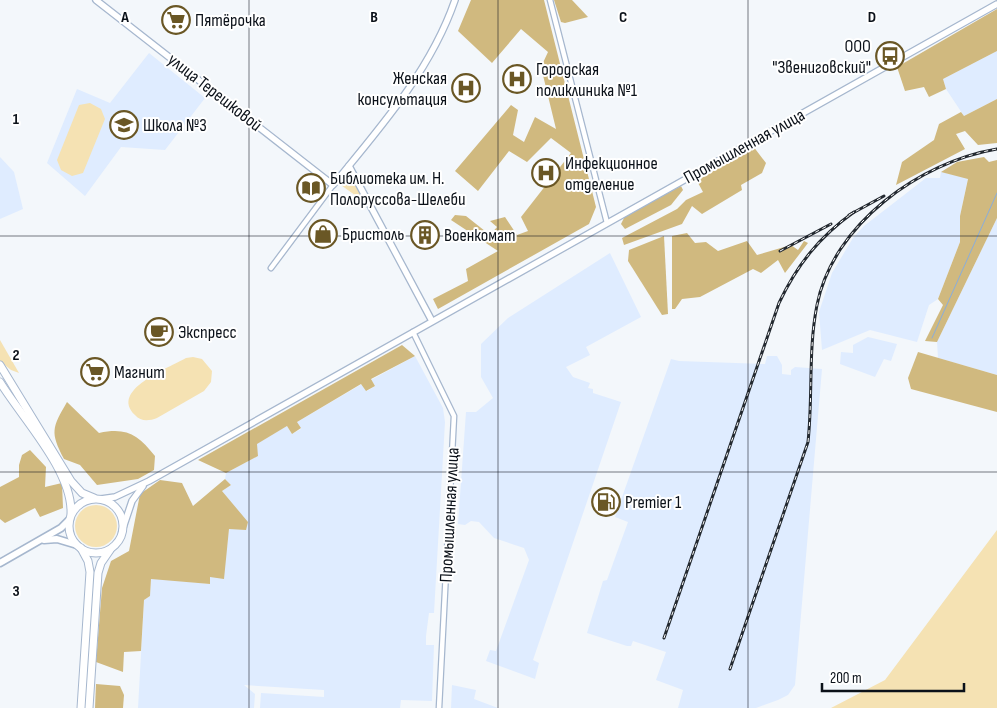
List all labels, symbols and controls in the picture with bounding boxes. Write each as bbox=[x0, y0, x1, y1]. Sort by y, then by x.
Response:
supermarket icon: Пятёрочка bbox=[161, 5, 191, 35]
text: A bbox=[120, 8, 129, 27]
text: B bbox=[370, 8, 378, 27]
text: C bbox=[619, 8, 627, 27]
text: D bbox=[868, 8, 876, 27]
place label: Пятёрочка bbox=[195, 10, 266, 31]
place label: ООО "Звениговский" bbox=[772, 36, 871, 78]
bus stop icon: ООО "Звениговский" bbox=[875, 41, 905, 71]
street label: улица Терешковой bbox=[163, 49, 266, 136]
place label: Городская поликлиника №1 bbox=[536, 59, 638, 101]
hospital icon: Городская поликлиника №1 bbox=[502, 64, 532, 94]
place label: Женская консультация bbox=[358, 68, 447, 110]
hospital icon: Женская консультация bbox=[451, 73, 481, 103]
street label: Промышленная улица bbox=[680, 104, 808, 188]
text: 1 bbox=[13, 110, 20, 129]
school or university icon: Школа №3 bbox=[109, 110, 139, 140]
place label: Школа №3 bbox=[143, 115, 207, 136]
place label: Инфекционное отделение bbox=[565, 153, 658, 195]
hospital icon: Инфекционное отделение bbox=[531, 158, 561, 188]
place label: Библиотека им. Н. Полоруссова-Шелеби bbox=[330, 168, 465, 210]
library icon: Библиотека им. Н. Полоруссова-Шелеби bbox=[296, 173, 326, 203]
shop icon: Бристоль bbox=[308, 219, 338, 249]
building icon: Военкомат bbox=[410, 220, 440, 250]
place label: Бристоль bbox=[342, 224, 404, 245]
place label: Военкомат bbox=[444, 225, 516, 246]
cafe icon: Экспресс bbox=[144, 317, 174, 347]
place label: Экспресс bbox=[178, 322, 237, 343]
text: 2 bbox=[12, 346, 20, 365]
supermarket icon: Магнит bbox=[80, 357, 110, 387]
place label: Магнит bbox=[114, 362, 165, 383]
street label: Промышленная улица bbox=[435, 447, 464, 583]
fuel station icon: Premier 1 bbox=[591, 487, 621, 517]
place label: Premier 1 bbox=[625, 492, 682, 513]
text: 3 bbox=[12, 582, 20, 601]
scale bar bbox=[822, 660, 964, 692]
text: 200 m bbox=[830, 669, 862, 688]

